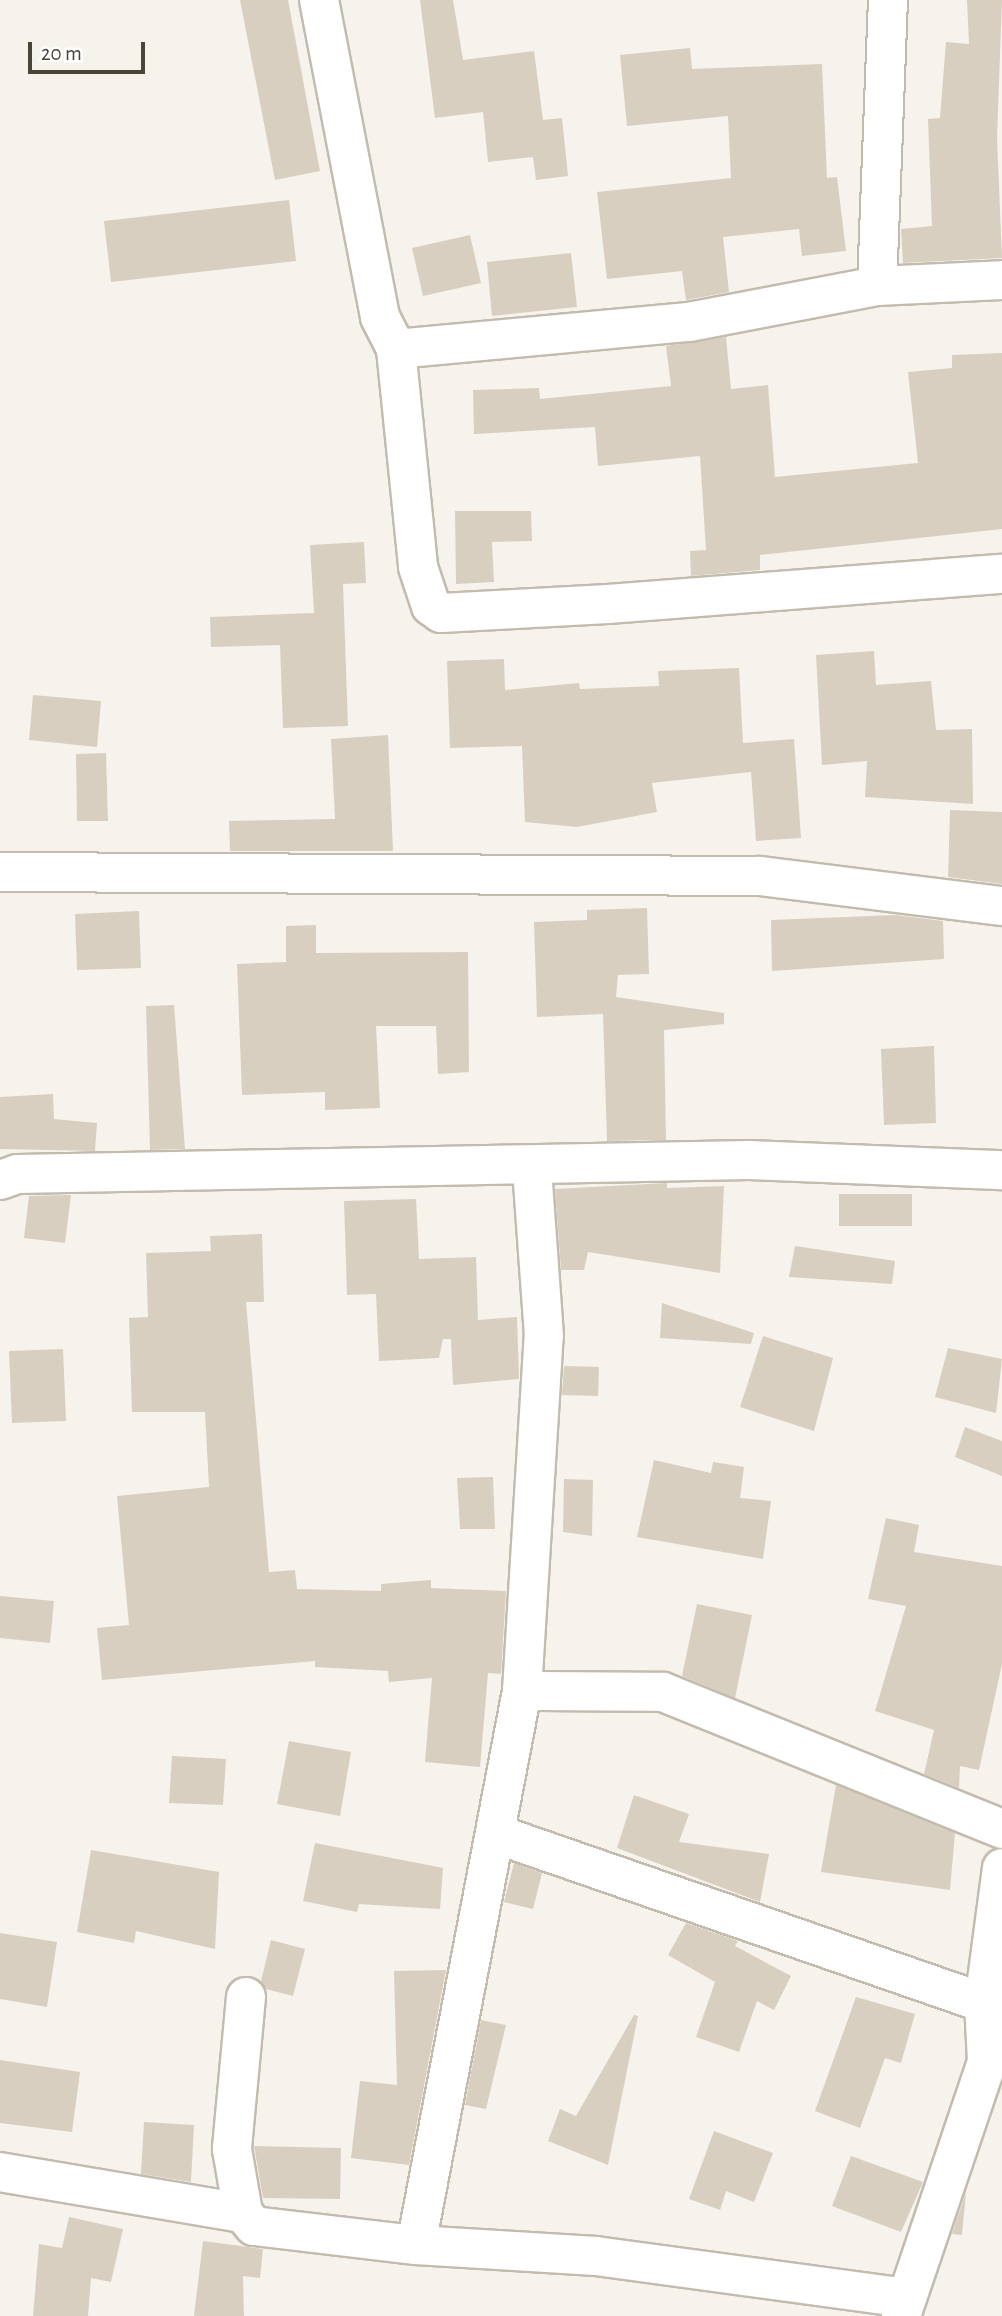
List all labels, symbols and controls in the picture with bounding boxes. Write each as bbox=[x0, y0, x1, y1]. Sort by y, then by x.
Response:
scale bar bbox=[32, 28, 149, 72]
text: 20 m bbox=[41, 43, 82, 64]

